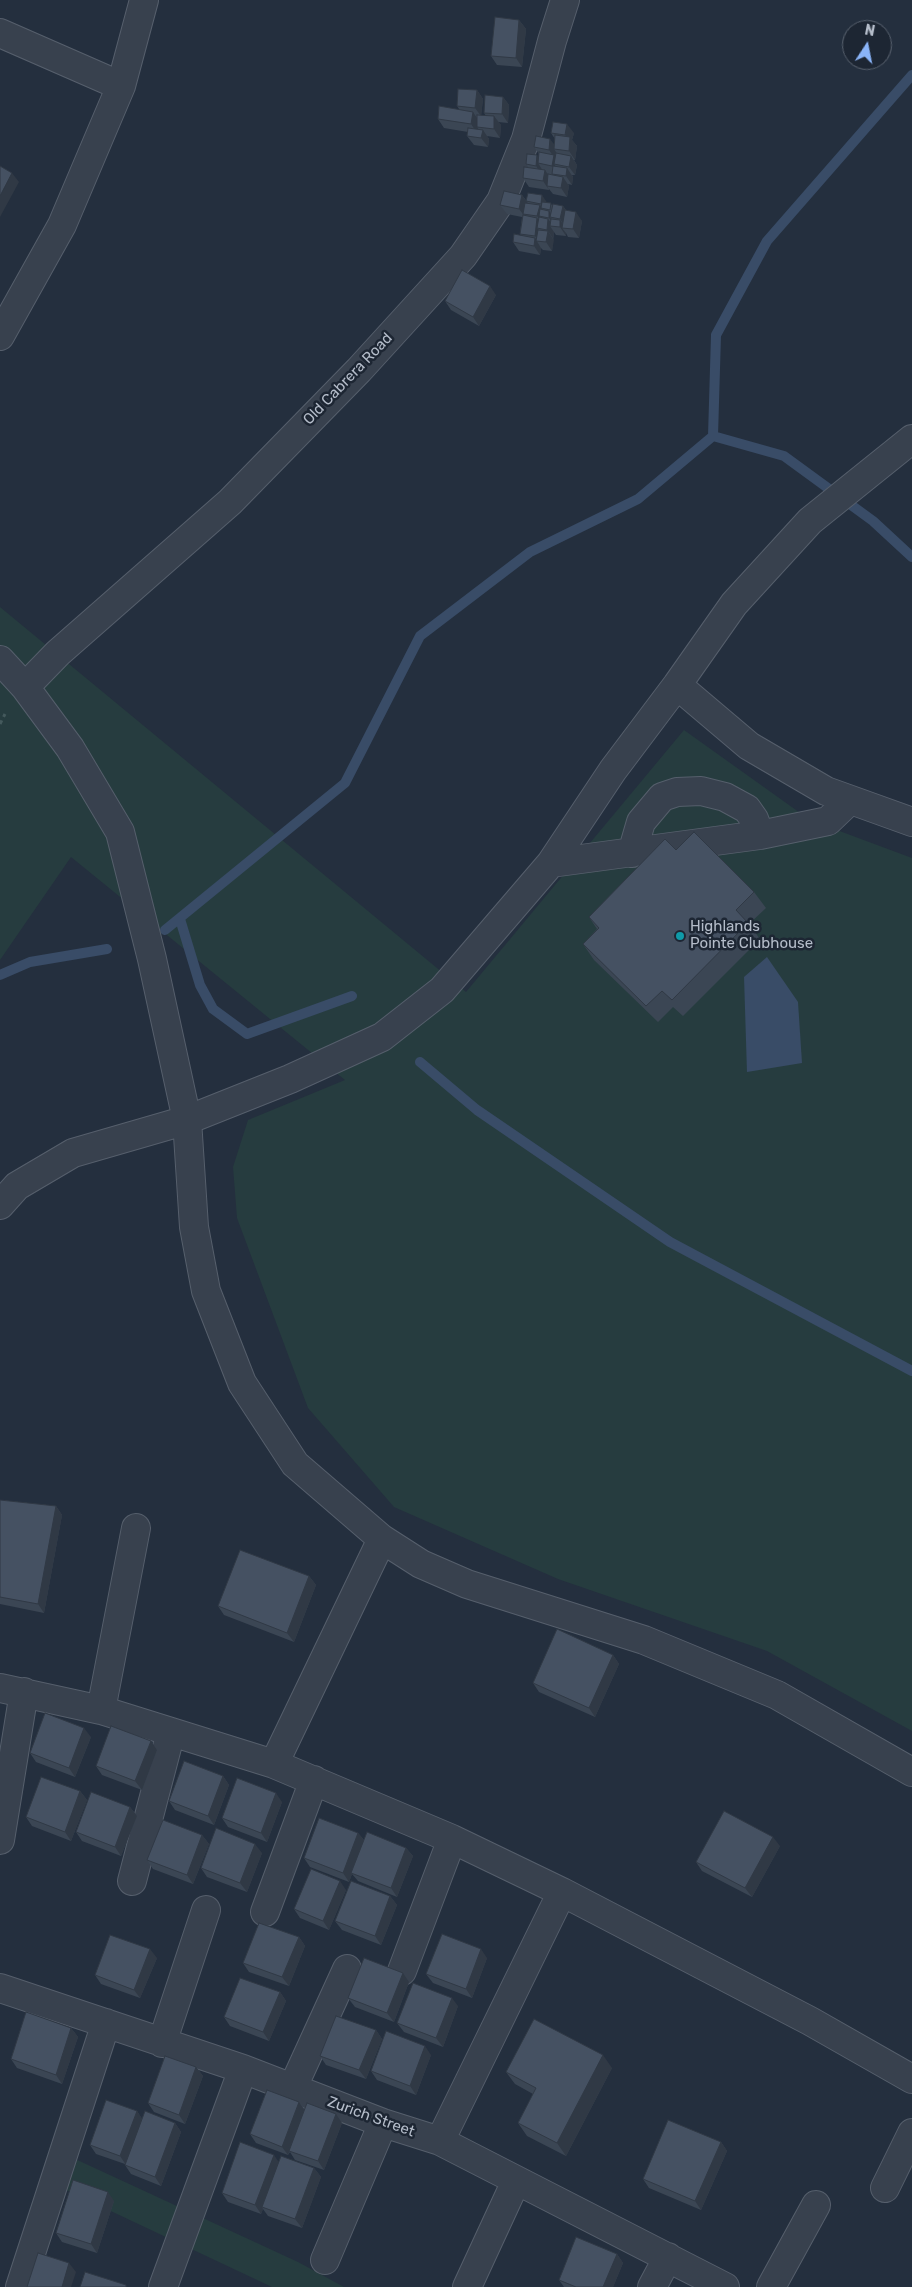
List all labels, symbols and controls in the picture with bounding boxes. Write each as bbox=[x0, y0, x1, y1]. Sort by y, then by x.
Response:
north arrow bbox=[842, 20, 892, 70]
text: N bbox=[863, 21, 876, 40]
street label: Old Cabrera Road bbox=[300, 329, 396, 429]
place label: Highlands Pointe Clubhouse bbox=[690, 918, 813, 953]
marker: Highlands Pointe Clubhouse bbox=[674, 930, 686, 942]
street label: Zurich Street bbox=[325, 2093, 417, 2141]

